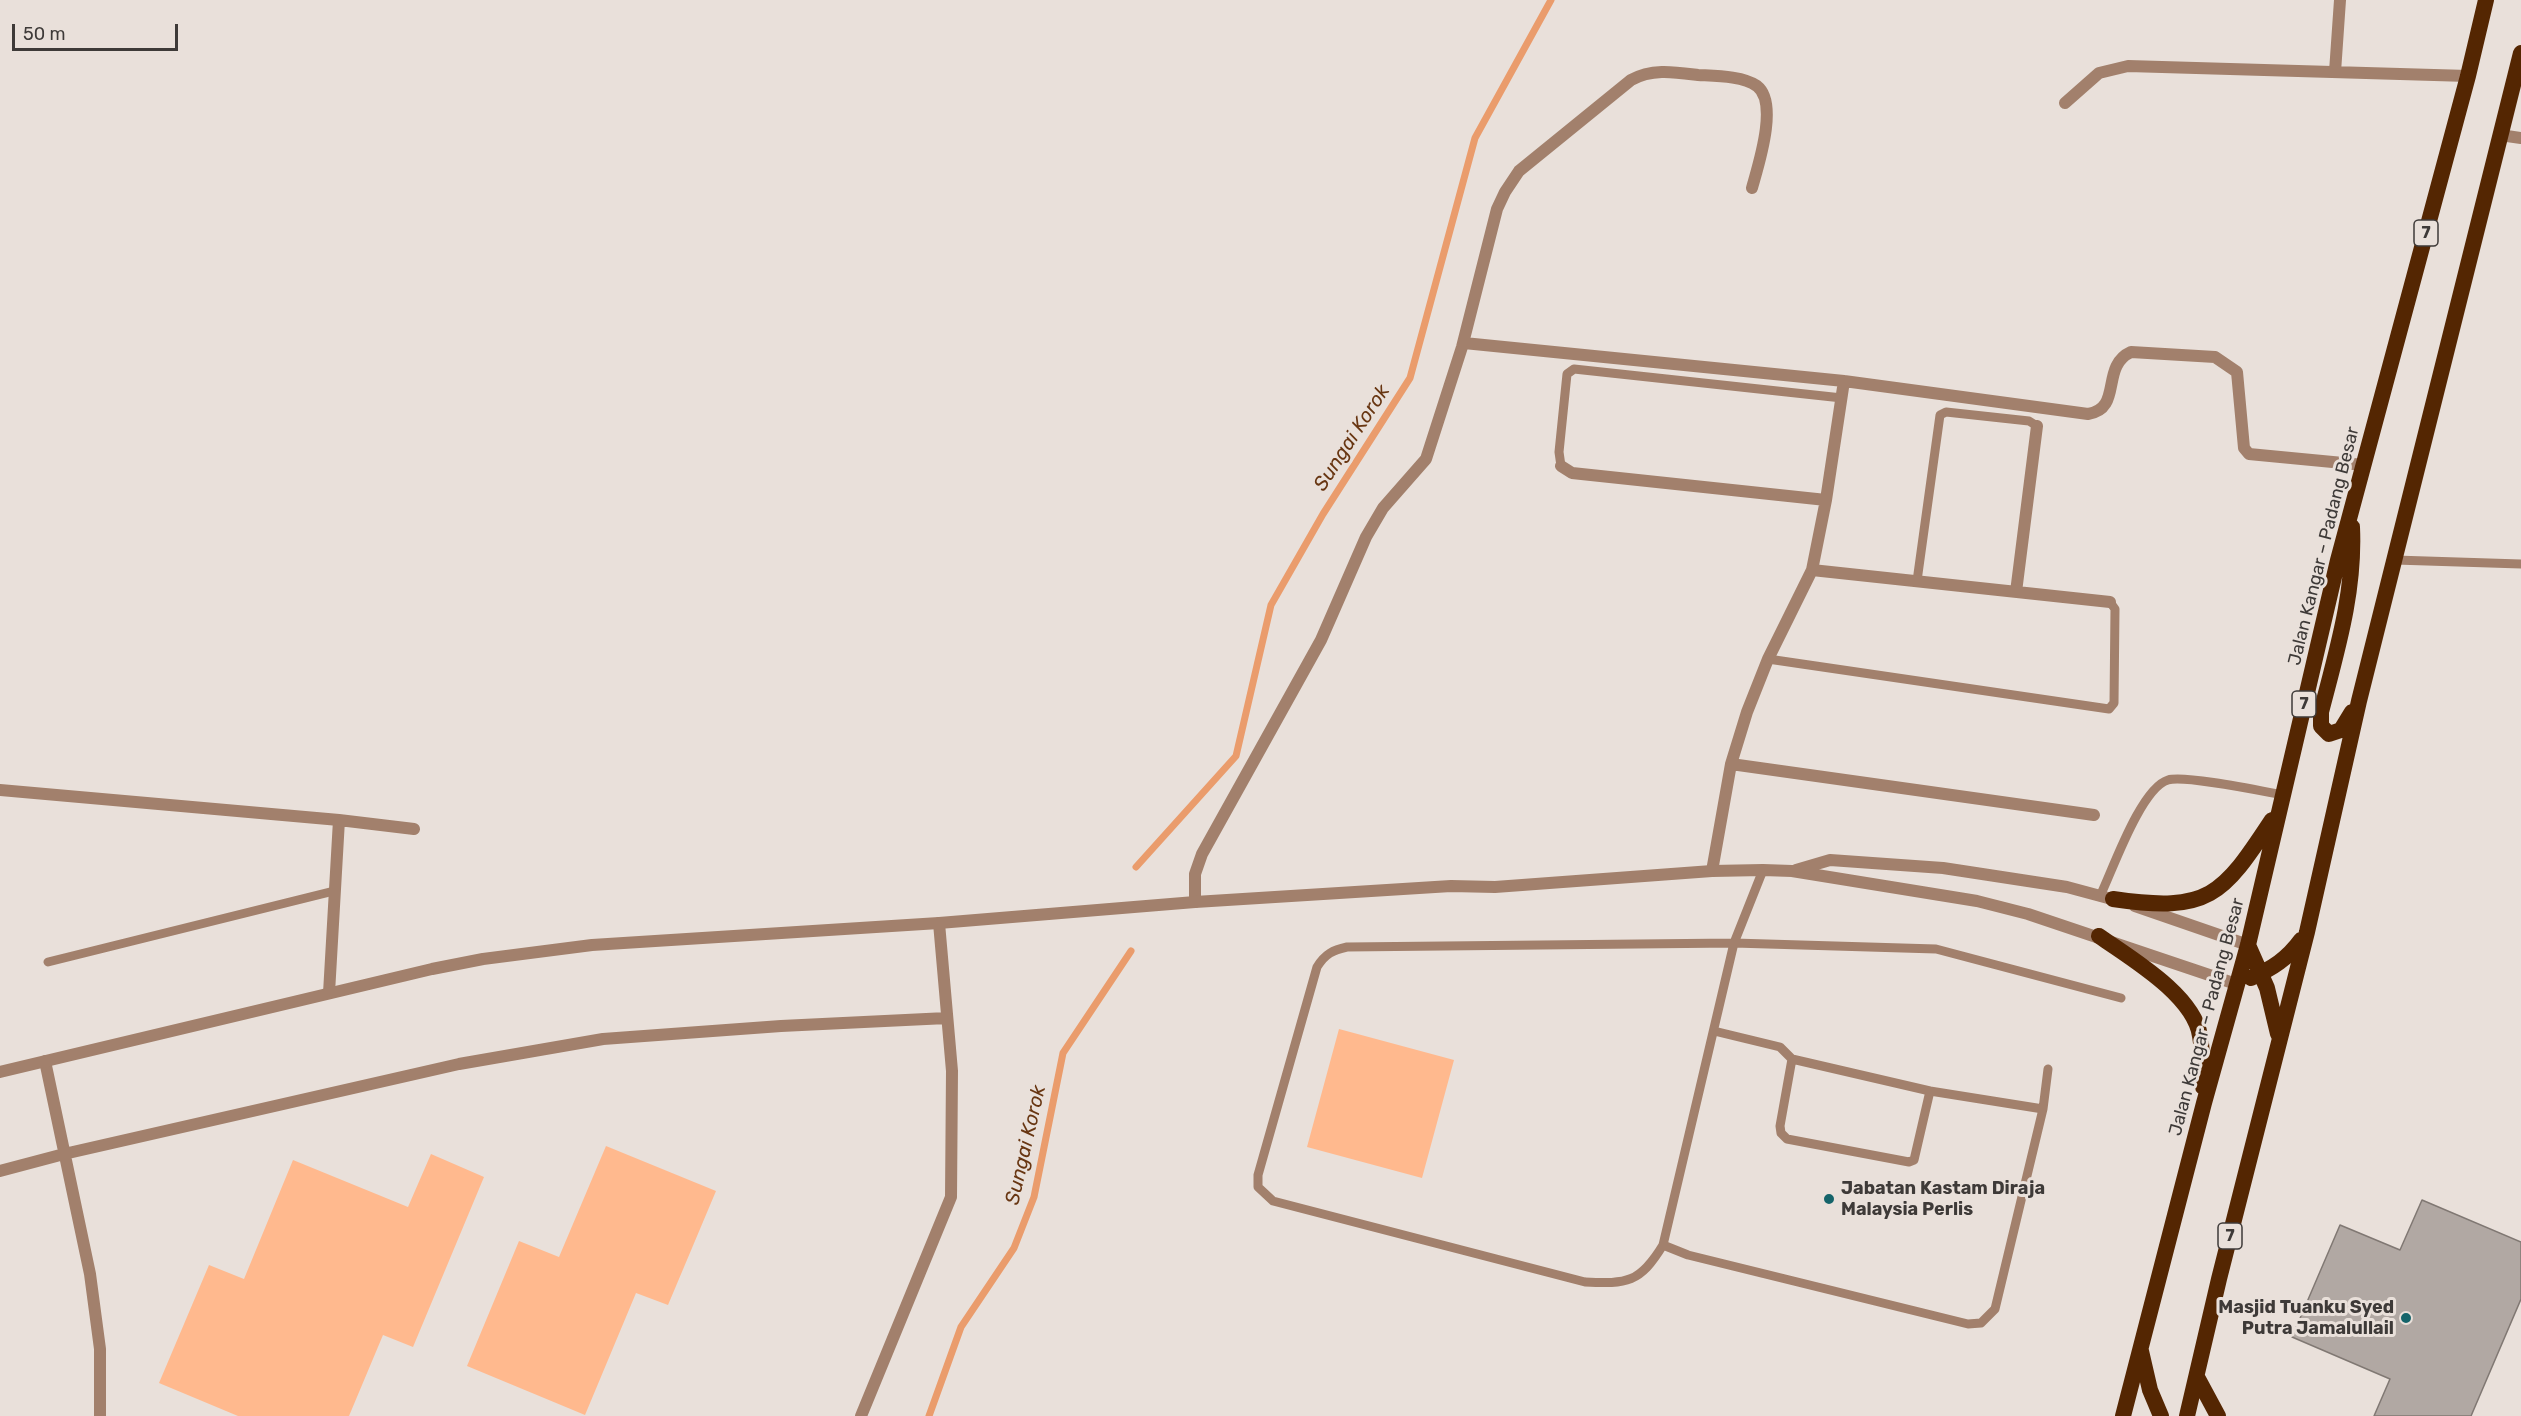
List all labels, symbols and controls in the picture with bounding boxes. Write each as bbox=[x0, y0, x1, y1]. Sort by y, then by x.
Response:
scale bar bbox=[15, 12, 182, 50]
text: 50 m bbox=[23, 23, 66, 45]
road number: 7 bbox=[2414, 220, 2438, 246]
water label: Sungai Korok bbox=[1309, 380, 1395, 496]
street label: Jalan Kangar – Padang Besar bbox=[2284, 424, 2364, 668]
road number: 7 bbox=[2292, 691, 2316, 717]
street label: Jalan Kangar – Padang Besar bbox=[2165, 896, 2249, 1138]
water label: Sungai Korok bbox=[1001, 1083, 1051, 1207]
place label: Jabatan Kastam Diraja Malaysia Perlis bbox=[1841, 1178, 2045, 1220]
marker: Jabatan Kastam Diraja Malaysia Perlis bbox=[1822, 1192, 1836, 1206]
road number: 7 bbox=[2218, 1223, 2242, 1249]
place label: Masjid Tuanku Syed Putra Jamalullail bbox=[2218, 1297, 2394, 1340]
marker: Masjid Tuanku Syed Putra Jamalullail bbox=[2399, 1311, 2413, 1325]

